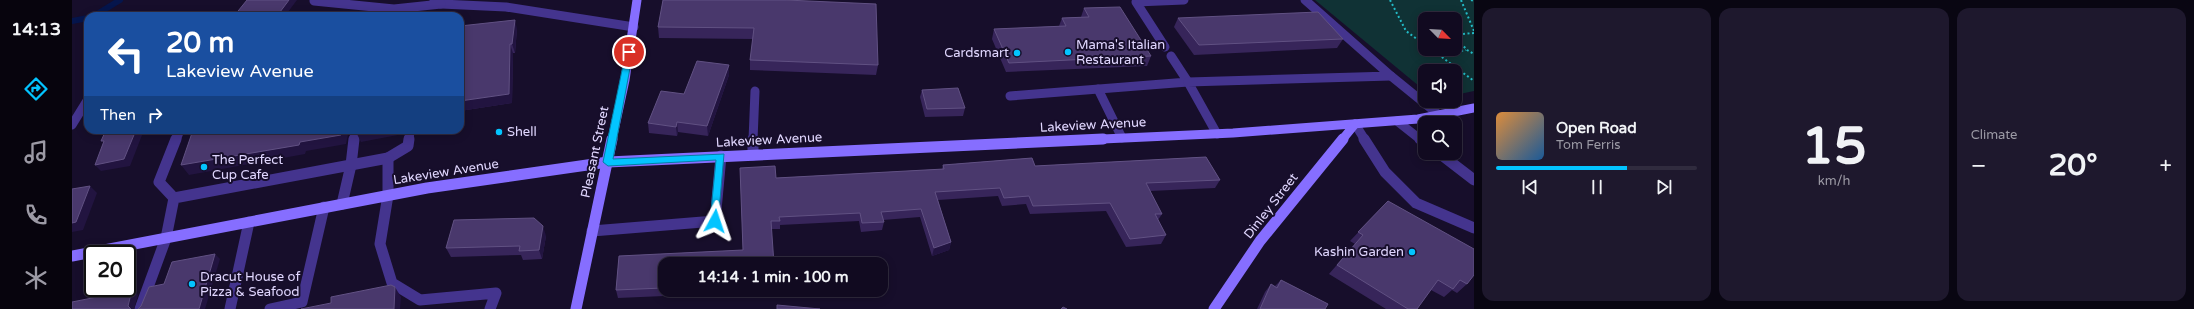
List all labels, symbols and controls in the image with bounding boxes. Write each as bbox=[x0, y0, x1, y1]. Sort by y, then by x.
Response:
north arrow bbox=[1418, 12, 1462, 56]
map controls bbox=[1418, 12, 1462, 160]
text: 14:13 bbox=[11, 18, 61, 40]
text: 20 m bbox=[166, 26, 234, 60]
icon: left bbox=[100, 28, 152, 80]
pin bbox=[612, 35, 646, 69]
place label: Mama's Italian Restaurant bbox=[1076, 37, 1165, 68]
icon: arrive bbox=[618, 41, 640, 63]
place label: Cardsmart bbox=[944, 45, 1009, 61]
marker: Mama's Italian Restaurant bbox=[1063, 47, 1073, 57]
marker: Cardsmart bbox=[1012, 48, 1022, 58]
text: Lakeview Avenue bbox=[166, 60, 314, 82]
button: sound bbox=[1418, 64, 1462, 108]
icon: directions bbox=[22, 75, 50, 103]
icon: right bbox=[144, 104, 166, 126]
street label: Pleasant Street bbox=[577, 105, 613, 199]
text: Then bbox=[100, 106, 136, 124]
street label: Lakeview Avenue bbox=[1039, 114, 1147, 136]
text: 15 bbox=[1801, 115, 1867, 178]
button: search bbox=[1418, 116, 1462, 160]
text: Open Road bbox=[1556, 119, 1637, 137]
place label: Shell bbox=[507, 124, 537, 140]
marker: Shell bbox=[494, 127, 504, 137]
text: Climate bbox=[1971, 127, 2017, 143]
street label: Lakeview Avenue bbox=[715, 129, 823, 151]
text: Tom Ferris bbox=[1556, 137, 1620, 153]
icon: music bbox=[22, 138, 50, 166]
text: 20° bbox=[2048, 147, 2097, 184]
place label: The Perfect Cup Cafe bbox=[212, 152, 283, 183]
text: − bbox=[1971, 153, 1986, 179]
text: + bbox=[2160, 153, 2172, 179]
street label: Lakeview Avenue bbox=[392, 156, 500, 188]
marker: The Perfect Cup Cafe bbox=[199, 162, 209, 172]
street label: Dinley Street bbox=[1240, 170, 1302, 242]
text: km/h bbox=[1818, 173, 1850, 189]
icon: previous bbox=[1519, 176, 1541, 198]
icon: pause bbox=[1586, 176, 1608, 198]
icon: next bbox=[1653, 176, 1675, 198]
position arrow bbox=[694, 200, 736, 242]
icon: phone bbox=[22, 201, 50, 229]
place label: Kashin Garden bbox=[1314, 244, 1404, 260]
speed limit sign: 20 bbox=[84, 245, 136, 297]
marker: Kashin Garden bbox=[1407, 247, 1417, 257]
icon: climate bbox=[22, 264, 50, 292]
text: 14:14 · 1 min · 100 m bbox=[698, 268, 848, 286]
place label: Dracut House of Pizza & Seafood bbox=[200, 269, 300, 300]
marker: Dracut House of Pizza & Seafood bbox=[187, 279, 197, 289]

